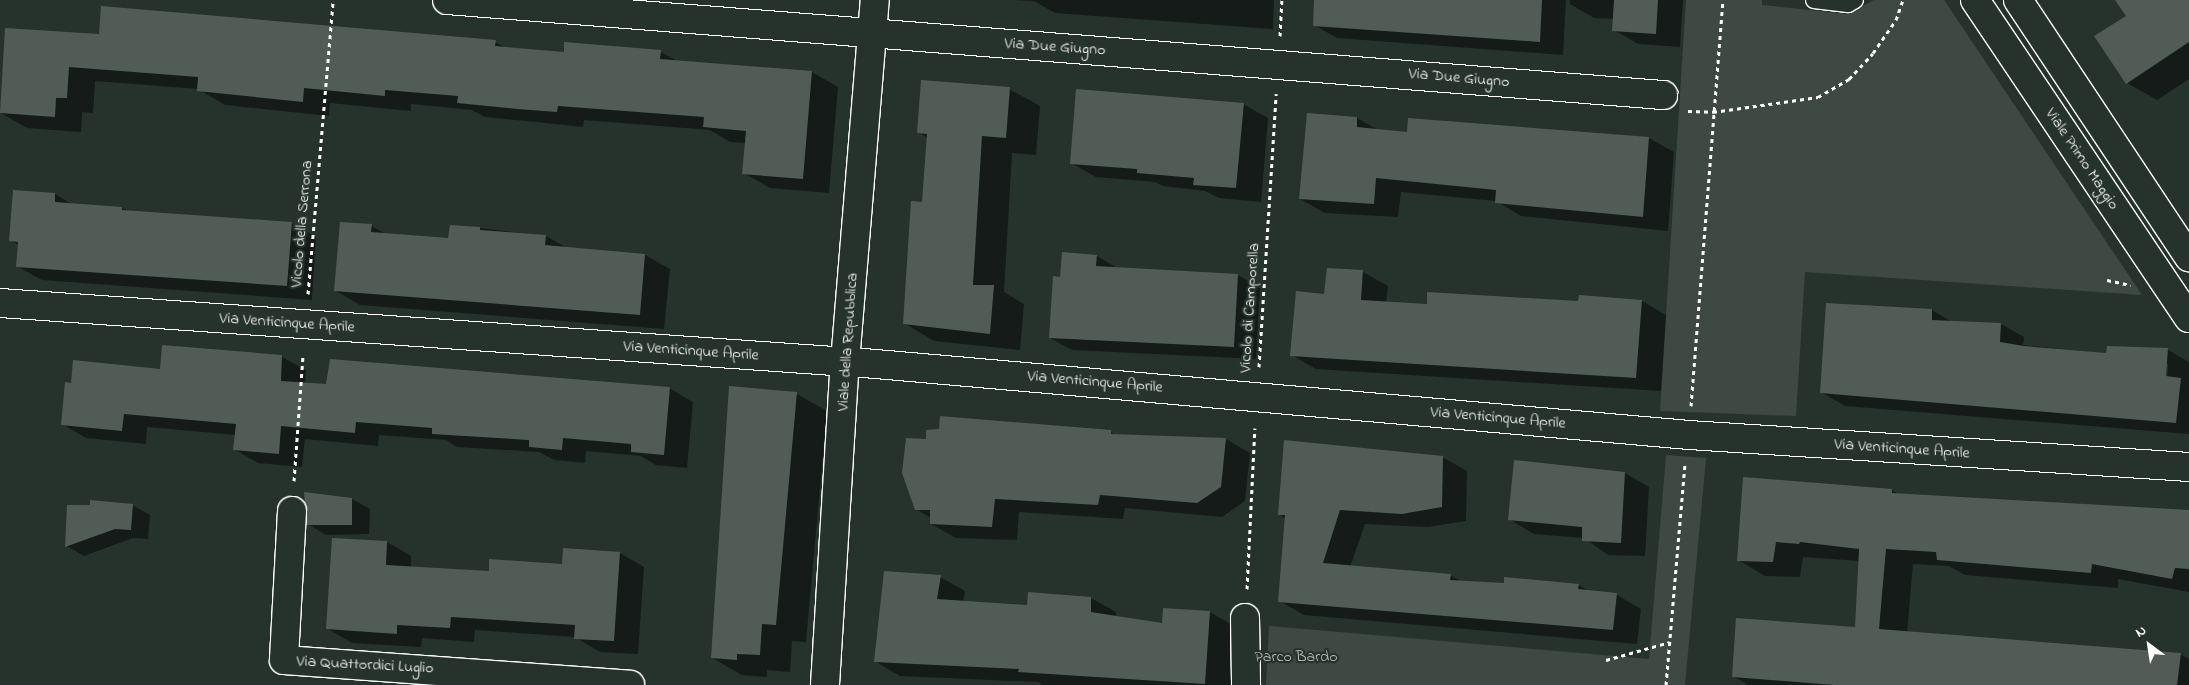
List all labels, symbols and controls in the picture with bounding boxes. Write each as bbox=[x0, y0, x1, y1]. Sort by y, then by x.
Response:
street label: Via Due Giugno bbox=[1004, 34, 1106, 60]
street label: Via Due Giugno bbox=[1408, 64, 1510, 92]
street label: Viale Primo Maggio bbox=[2041, 104, 2123, 214]
street label: Vicolo della Serrona bbox=[287, 160, 317, 288]
street label: Vicolo di Camporella bbox=[1236, 242, 1264, 374]
street label: Viale della Repubblica bbox=[834, 272, 862, 412]
street label: Via Venticinque Aprile bbox=[219, 309, 355, 337]
street label: Via Venticinque Aprile bbox=[623, 337, 759, 365]
street label: Via Venticinque Aprile bbox=[1027, 367, 1163, 397]
street label: Via Venticinque Aprile bbox=[1430, 403, 1566, 433]
street label: Via Venticinque Aprile bbox=[1834, 435, 1970, 463]
north arrow bbox=[2124, 620, 2174, 670]
text: N bbox=[2132, 620, 2150, 643]
park label: Parco Bardo bbox=[1254, 647, 1338, 667]
street label: Via Quattordici Luglio bbox=[296, 652, 434, 678]

